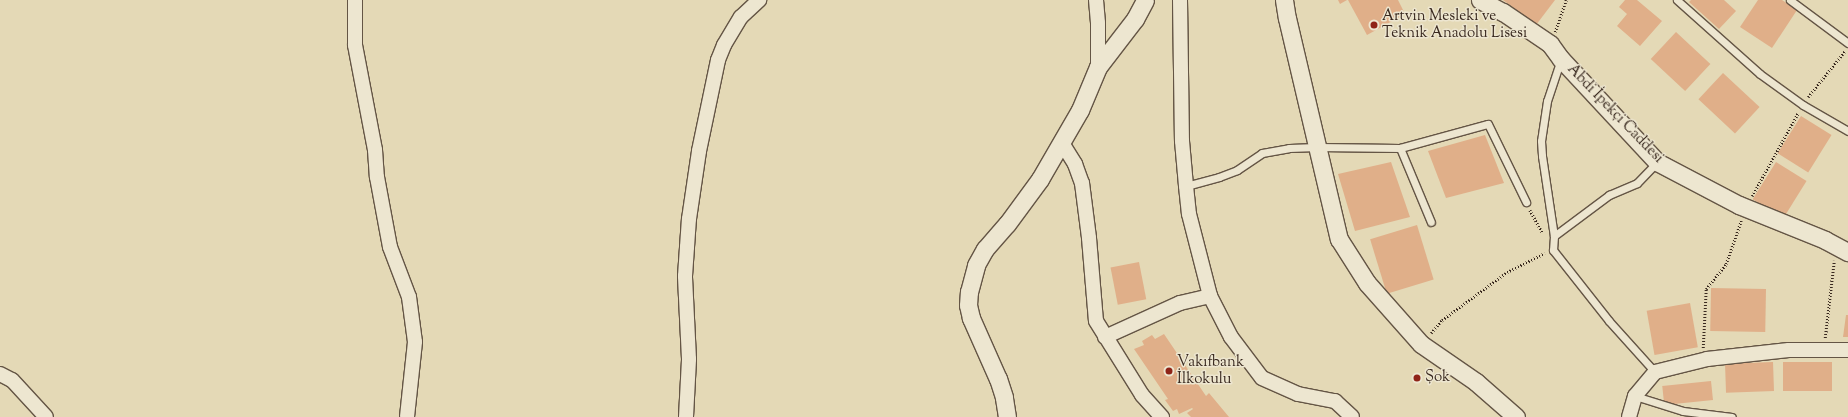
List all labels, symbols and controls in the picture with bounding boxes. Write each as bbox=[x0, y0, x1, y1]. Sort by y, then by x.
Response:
place label: Artvin Mesleki ve Teknik Anadolu Lisesi bbox=[1382, 7, 1527, 42]
marker: Artvin Mesleki ve Teknik Anadolu Lisesi bbox=[1369, 20, 1379, 30]
street label: Abdi İpekçi Caddesi bbox=[1563, 61, 1667, 167]
place label: Vakıfbank İlkokulu bbox=[1177, 353, 1244, 388]
marker: Vakıfbank İlkokulu bbox=[1164, 366, 1174, 376]
place label: Şok bbox=[1425, 369, 1450, 387]
marker: Şok bbox=[1412, 373, 1422, 383]

